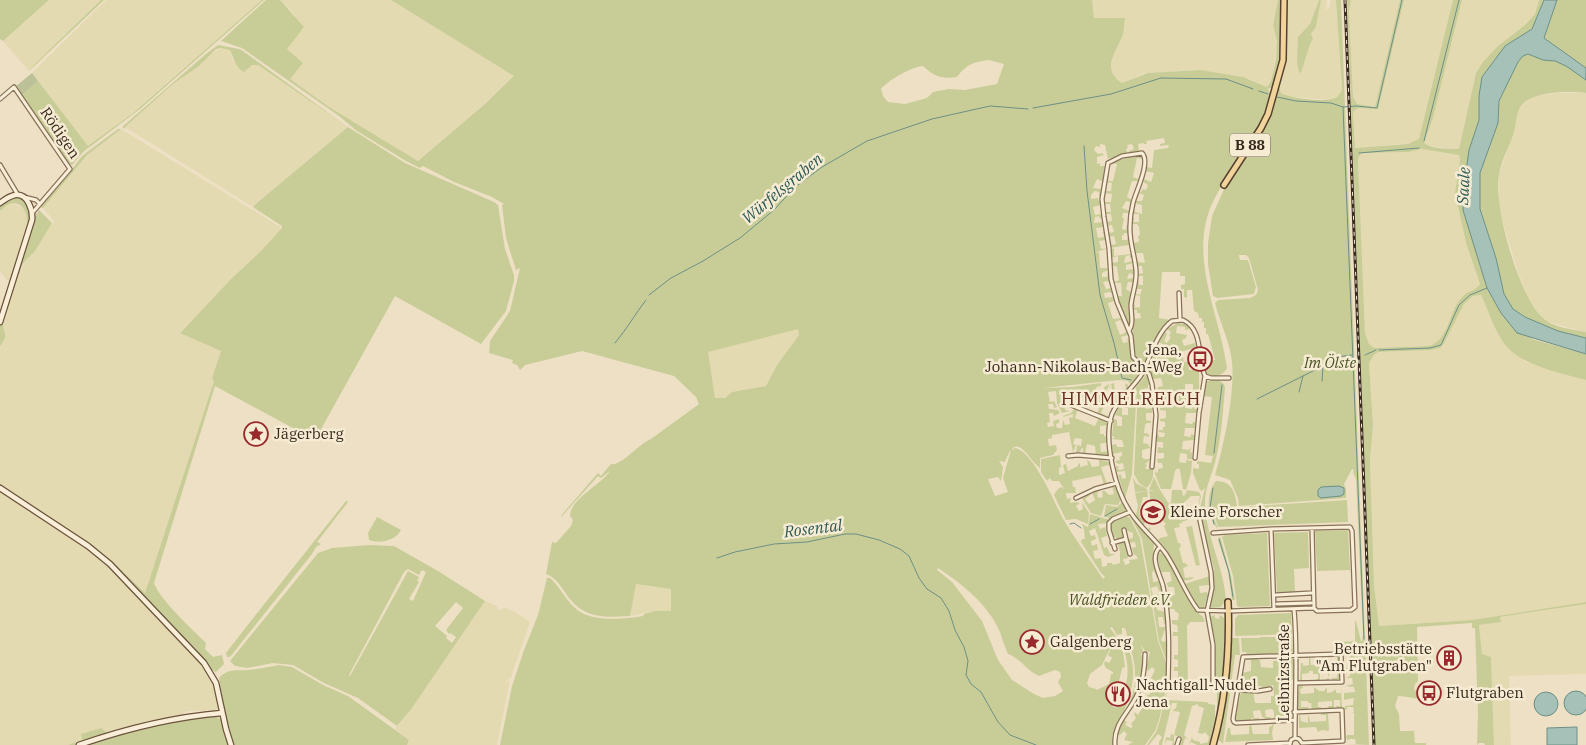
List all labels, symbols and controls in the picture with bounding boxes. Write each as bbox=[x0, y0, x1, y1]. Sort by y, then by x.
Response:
street label: Rödigen bbox=[36, 103, 85, 162]
road number: B 88 bbox=[1230, 134, 1270, 156]
water label: Würfelsgraben bbox=[737, 148, 827, 228]
water label: Saale bbox=[1452, 167, 1474, 206]
place label: Jena, Johann-Nikolaus-Bach-Weg bbox=[985, 340, 1182, 376]
bus stop icon: Jena, Johann-Nikolaus-Bach-Weg bbox=[1187, 346, 1213, 372]
park label: Im Ölste bbox=[1303, 353, 1356, 372]
district label: HIMMELREICH bbox=[1061, 387, 1201, 410]
place icon: Jägerberg bbox=[243, 421, 269, 447]
place label: Jägerberg bbox=[274, 424, 344, 443]
school or university icon: Kleine Forscher bbox=[1140, 499, 1166, 525]
place label: Kleine Forscher bbox=[1170, 502, 1282, 521]
water label: Rosental bbox=[782, 514, 844, 542]
park label: Waldfrieden e.V. bbox=[1069, 590, 1171, 609]
street label: Leibnizstraße bbox=[1274, 624, 1293, 722]
place icon: Galgenberg bbox=[1019, 629, 1045, 655]
place label: Galgenberg bbox=[1050, 632, 1131, 651]
place label: Betriebsstätte "Am Flutgraben" bbox=[1316, 639, 1432, 675]
building icon: Betriebsstätte "Am Flutgraben" bbox=[1436, 645, 1462, 671]
place label: Nachtigall-Nudel Jena bbox=[1136, 675, 1257, 711]
bus stop icon: Flutgraben bbox=[1416, 680, 1442, 706]
restaurant icon: Nachtigall-Nudel Jena bbox=[1105, 681, 1131, 707]
place label: Flutgraben bbox=[1446, 683, 1524, 702]

